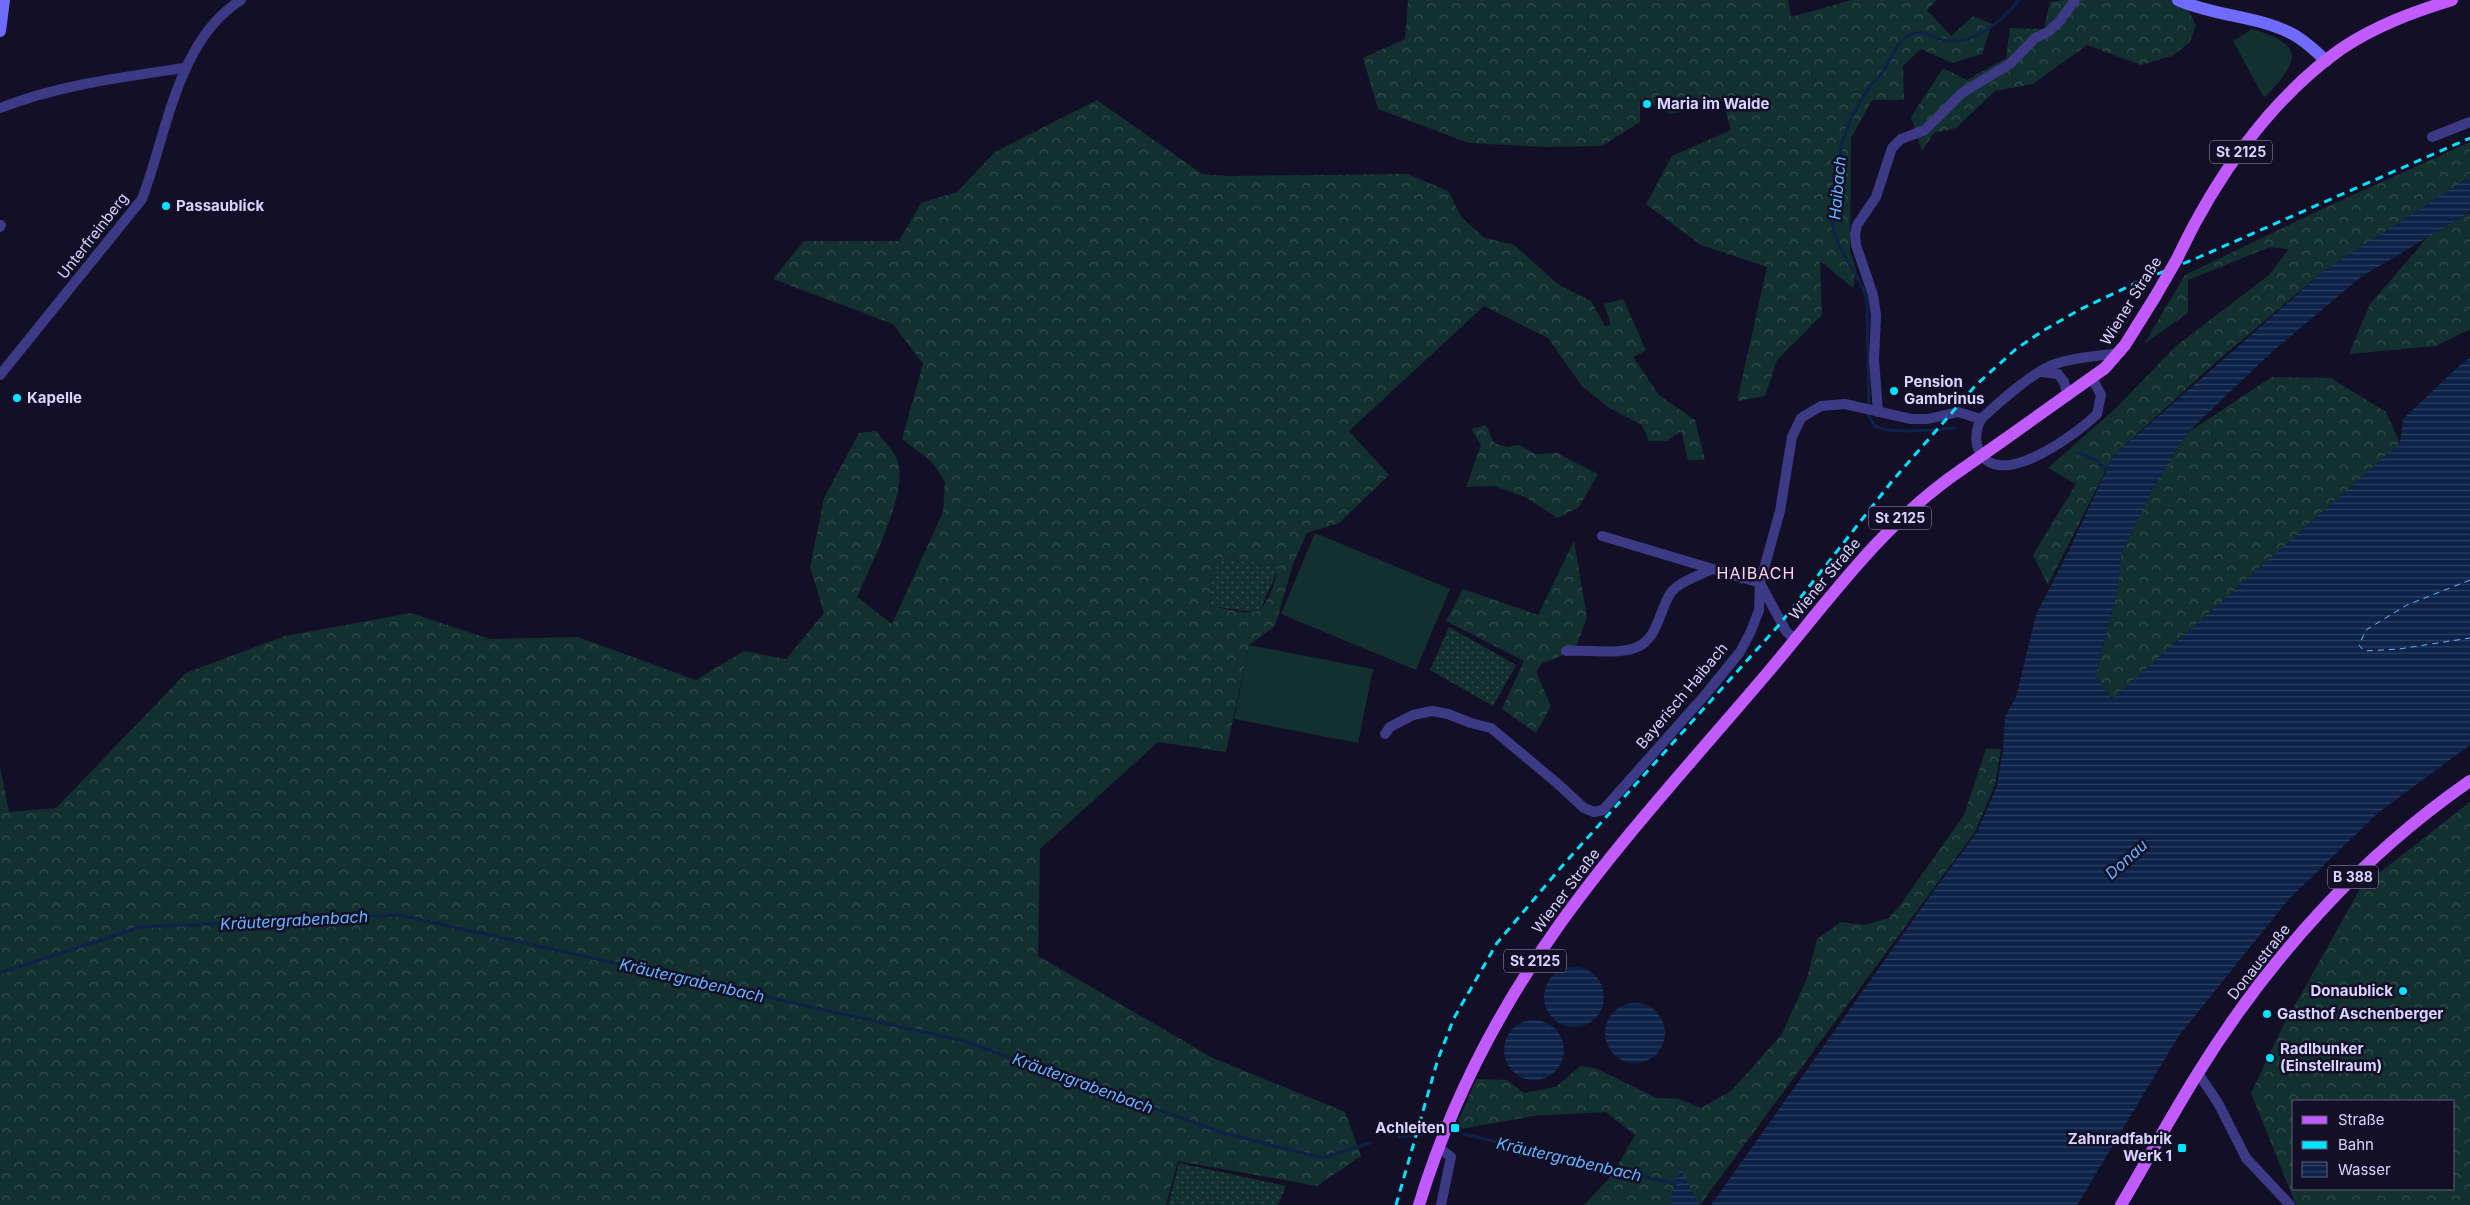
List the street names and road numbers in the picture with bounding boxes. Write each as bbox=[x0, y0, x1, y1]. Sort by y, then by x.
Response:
road number: St 2125 bbox=[2210, 140, 2272, 163]
street label: Unterfreinberg bbox=[53, 189, 132, 283]
street label: Wiener Straße bbox=[2096, 253, 2165, 349]
road number: St 2125 bbox=[1869, 506, 1931, 530]
street label: Wiener Straße bbox=[1785, 534, 1864, 624]
street label: Bayerisch Haibach bbox=[1632, 639, 1731, 752]
street label: Wiener Straße bbox=[1528, 845, 1604, 937]
road number: B 388 bbox=[2328, 866, 2378, 889]
street label: Donaustraße bbox=[2223, 920, 2294, 1003]
road number: St 2125 bbox=[1504, 949, 1566, 972]

